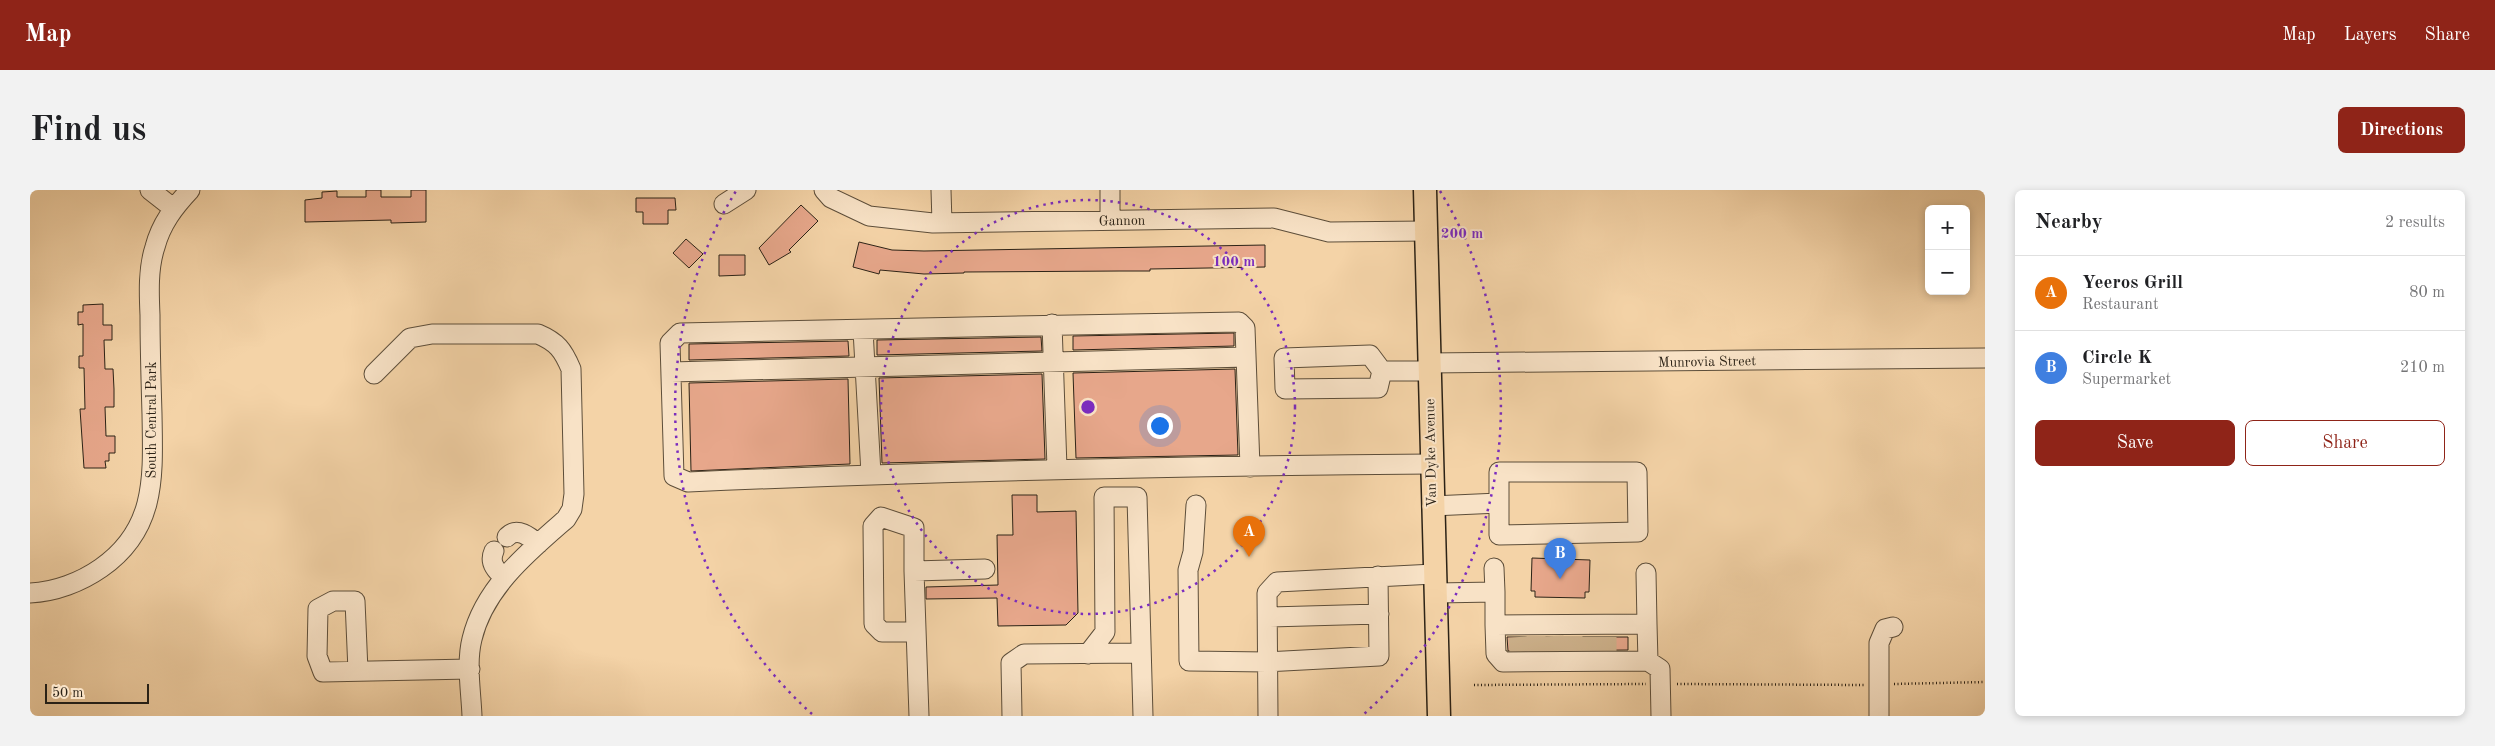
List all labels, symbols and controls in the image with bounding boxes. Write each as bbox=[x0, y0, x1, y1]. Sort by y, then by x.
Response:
text: Map bbox=[25, 23, 72, 47]
text: Map bbox=[2282, 26, 2316, 44]
text: Layers bbox=[2344, 26, 2396, 44]
text: Share bbox=[2424, 26, 2470, 44]
button: Directions bbox=[2338, 107, 2465, 153]
text: Find us bbox=[30, 113, 146, 148]
map controls bbox=[1925, 205, 1970, 295]
button: + bbox=[1925, 205, 1970, 250]
text: Nearby bbox=[2035, 212, 2103, 233]
street label: Gannon bbox=[1099, 214, 1146, 228]
text: 2 results bbox=[2385, 215, 2445, 231]
text: 200 m bbox=[1441, 227, 1483, 242]
button: − bbox=[1925, 250, 1970, 295]
text: 100 m bbox=[1213, 255, 1255, 270]
text: Yeeros Grill bbox=[2082, 274, 2183, 293]
text: A bbox=[2045, 285, 2057, 301]
text: 80 m bbox=[2409, 285, 2445, 301]
text: Restaurant bbox=[2082, 297, 2159, 313]
text: Circle K bbox=[2082, 349, 2152, 368]
street label: Munrovia Street bbox=[1658, 354, 1756, 370]
text: B bbox=[2045, 360, 2057, 376]
text: 210 m bbox=[2400, 360, 2445, 376]
street label: South Central Park bbox=[145, 361, 159, 479]
text: Supermarket bbox=[2082, 372, 2171, 388]
centre of rings bbox=[1079, 398, 1097, 416]
street label: Van Dyke Avenue bbox=[1423, 399, 1439, 507]
your location bbox=[1147, 413, 1173, 439]
button: Save bbox=[2035, 420, 2235, 466]
button: Share bbox=[2245, 420, 2445, 466]
pin: A bbox=[1233, 516, 1265, 557]
pin: B bbox=[1544, 538, 1576, 579]
scale bar bbox=[45, 681, 149, 704]
text: 50 m bbox=[52, 686, 83, 700]

